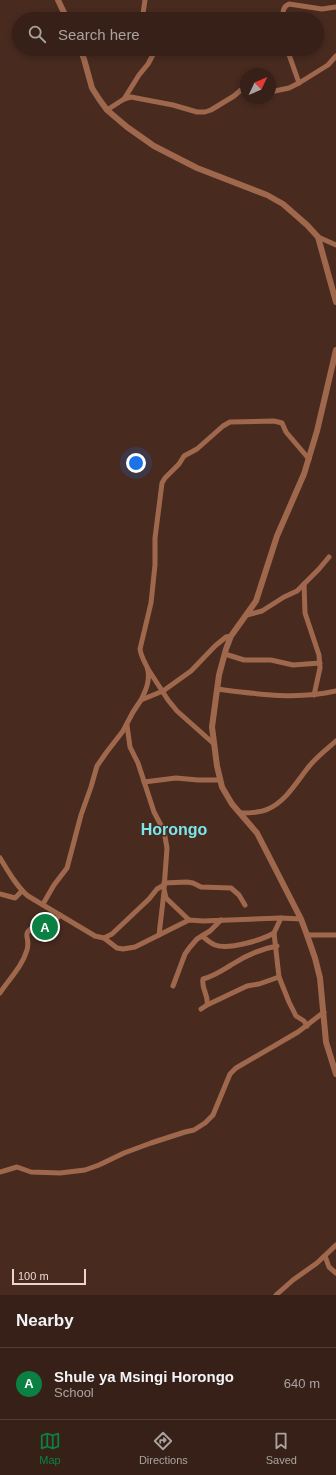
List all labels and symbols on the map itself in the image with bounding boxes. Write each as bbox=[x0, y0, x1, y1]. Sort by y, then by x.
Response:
north arrow bbox=[240, 68, 276, 104]
your location bbox=[126, 453, 146, 473]
district label: Horongo bbox=[141, 821, 208, 838]
pin: A bbox=[32, 912, 58, 942]
scale bar bbox=[12, 1267, 86, 1286]

